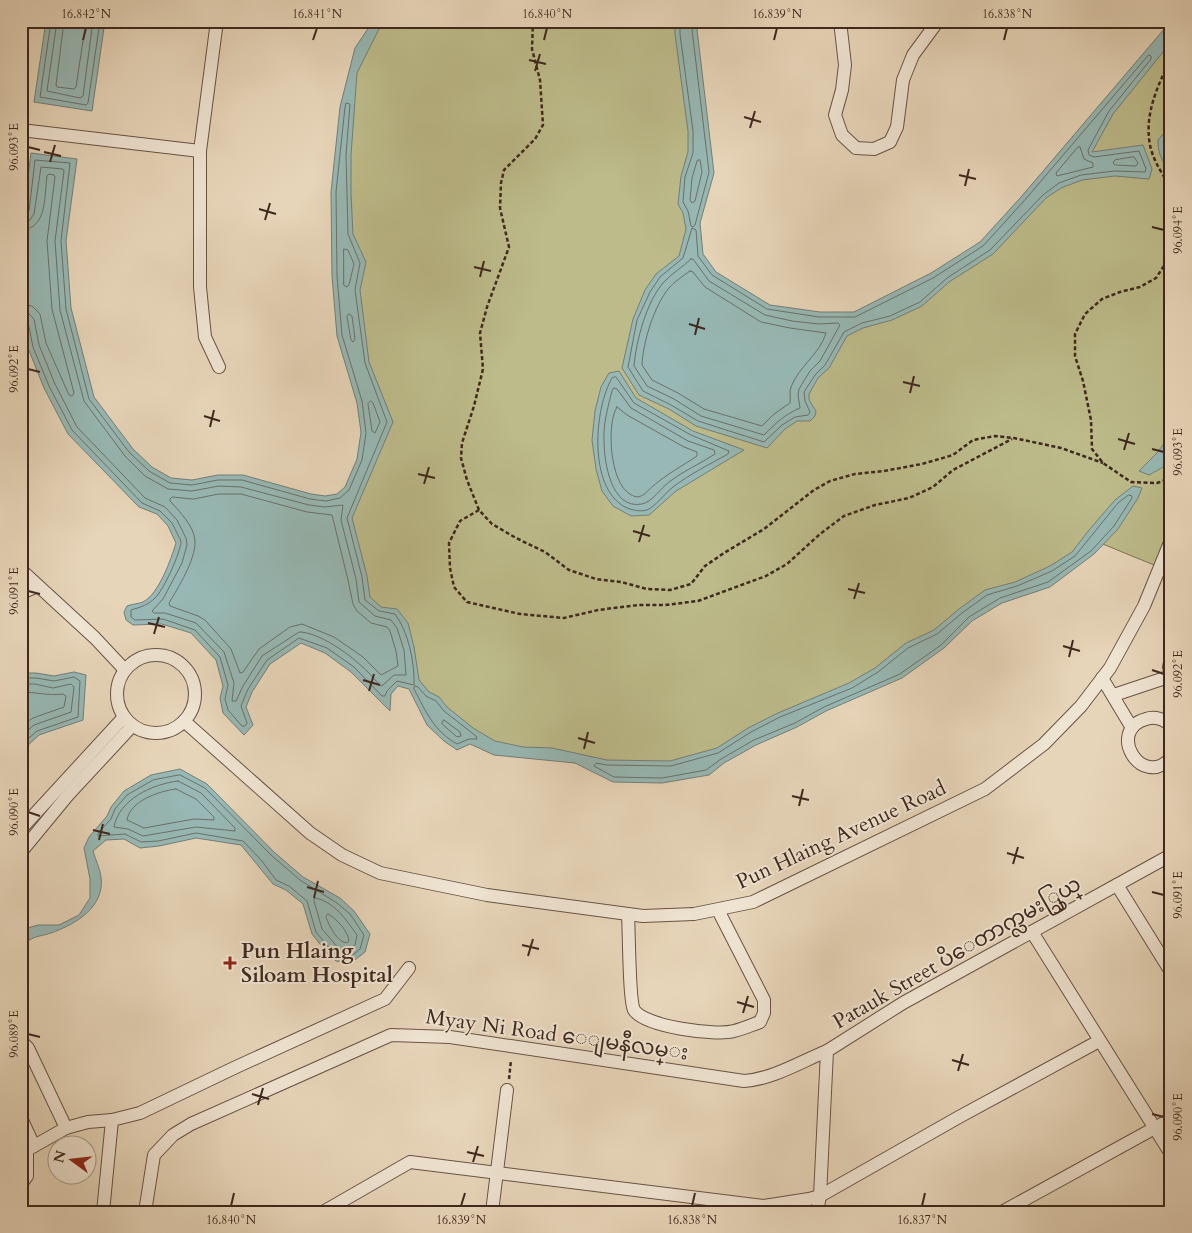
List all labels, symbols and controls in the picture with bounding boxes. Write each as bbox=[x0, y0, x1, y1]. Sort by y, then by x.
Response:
text: 16.842°N bbox=[61, 6, 112, 22]
text: 16.841°N bbox=[292, 6, 343, 22]
text: 16.840°N bbox=[522, 6, 573, 22]
text: 16.839°N bbox=[752, 6, 803, 22]
text: 16.838°N bbox=[982, 6, 1033, 22]
text: 96.093°E bbox=[6, 123, 22, 171]
text: 96.094°E bbox=[1170, 206, 1186, 254]
text: 96.092°E bbox=[6, 345, 22, 393]
text: 96.093°E bbox=[1170, 428, 1186, 476]
text: 96.091°E bbox=[6, 567, 22, 615]
text: 96.092°E bbox=[1170, 650, 1186, 698]
street label: Pun Hlaing Avenue Road bbox=[731, 774, 951, 896]
text: 96.090°E bbox=[6, 788, 22, 836]
street label: Patauk Street ပိေတာက္လမး္သြယ္ bbox=[826, 868, 1088, 1038]
text: 96.091°E bbox=[1170, 871, 1186, 919]
place label: Pun Hlaing Siloam Hospital bbox=[241, 937, 393, 990]
marker: Pun Hlaing Siloam Hospital bbox=[223, 956, 237, 970]
street label: Myay Ni Road ေျမနီလမ္း bbox=[423, 1000, 691, 1071]
text: 96.089°E bbox=[6, 1010, 22, 1058]
text: 96.090°E bbox=[1170, 1093, 1186, 1141]
north arrow bbox=[48, 1136, 98, 1186]
text: N bbox=[49, 1148, 71, 1165]
text: 16.840°N bbox=[206, 1212, 257, 1228]
text: 16.839°N bbox=[436, 1212, 487, 1228]
text: 16.838°N bbox=[667, 1212, 718, 1228]
text: 16.837°N bbox=[897, 1212, 948, 1228]

